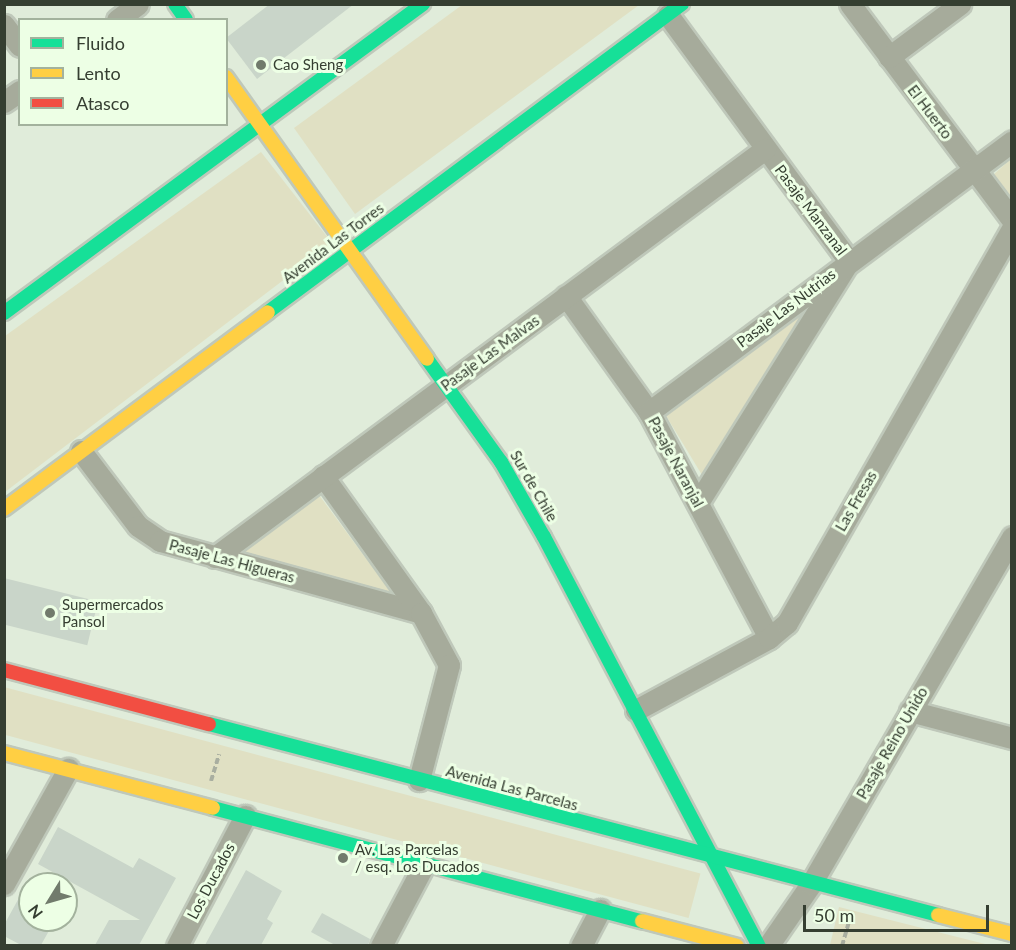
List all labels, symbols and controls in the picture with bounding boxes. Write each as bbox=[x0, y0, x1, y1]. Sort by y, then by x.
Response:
legend bbox=[18, 18, 228, 126]
text: Fluido bbox=[76, 32, 125, 54]
place label: Cao Sheng bbox=[273, 56, 343, 74]
marker: Cao Sheng bbox=[254, 58, 268, 72]
text: Lento bbox=[76, 62, 121, 84]
street label: El Huerto bbox=[904, 81, 956, 143]
text: Atasco bbox=[76, 92, 129, 114]
street label: Pasaje Manzanal bbox=[771, 161, 851, 259]
street label: Avenida Las Torres bbox=[279, 199, 387, 287]
street label: Pasaje Las Nutrias bbox=[733, 265, 839, 351]
street label: Pasaje Las Malvas bbox=[437, 311, 543, 395]
street label: Pasaje Naranjal bbox=[645, 414, 707, 510]
street label: Sur de Chile bbox=[506, 447, 562, 525]
street label: Las Fresas bbox=[831, 468, 881, 534]
street label: Pasaje Las Higueras bbox=[167, 536, 297, 586]
place label: Supermercados Pansol bbox=[62, 595, 164, 630]
marker: Supermercados Pansol bbox=[43, 606, 57, 620]
street label: Pasaje Reino Unido bbox=[853, 684, 931, 802]
street label: Avenida Las Parcelas bbox=[444, 762, 580, 814]
street label: Los Ducados bbox=[183, 840, 239, 922]
place label: Av. Las Parcelas / esq. Los Ducados bbox=[355, 840, 479, 875]
marker: Av. Las Parcelas / esq. Los Ducados bbox=[336, 851, 350, 865]
north arrow bbox=[18, 872, 78, 932]
scale bar bbox=[806, 893, 992, 931]
text: N bbox=[24, 901, 46, 923]
text: 50 m bbox=[814, 904, 854, 926]

